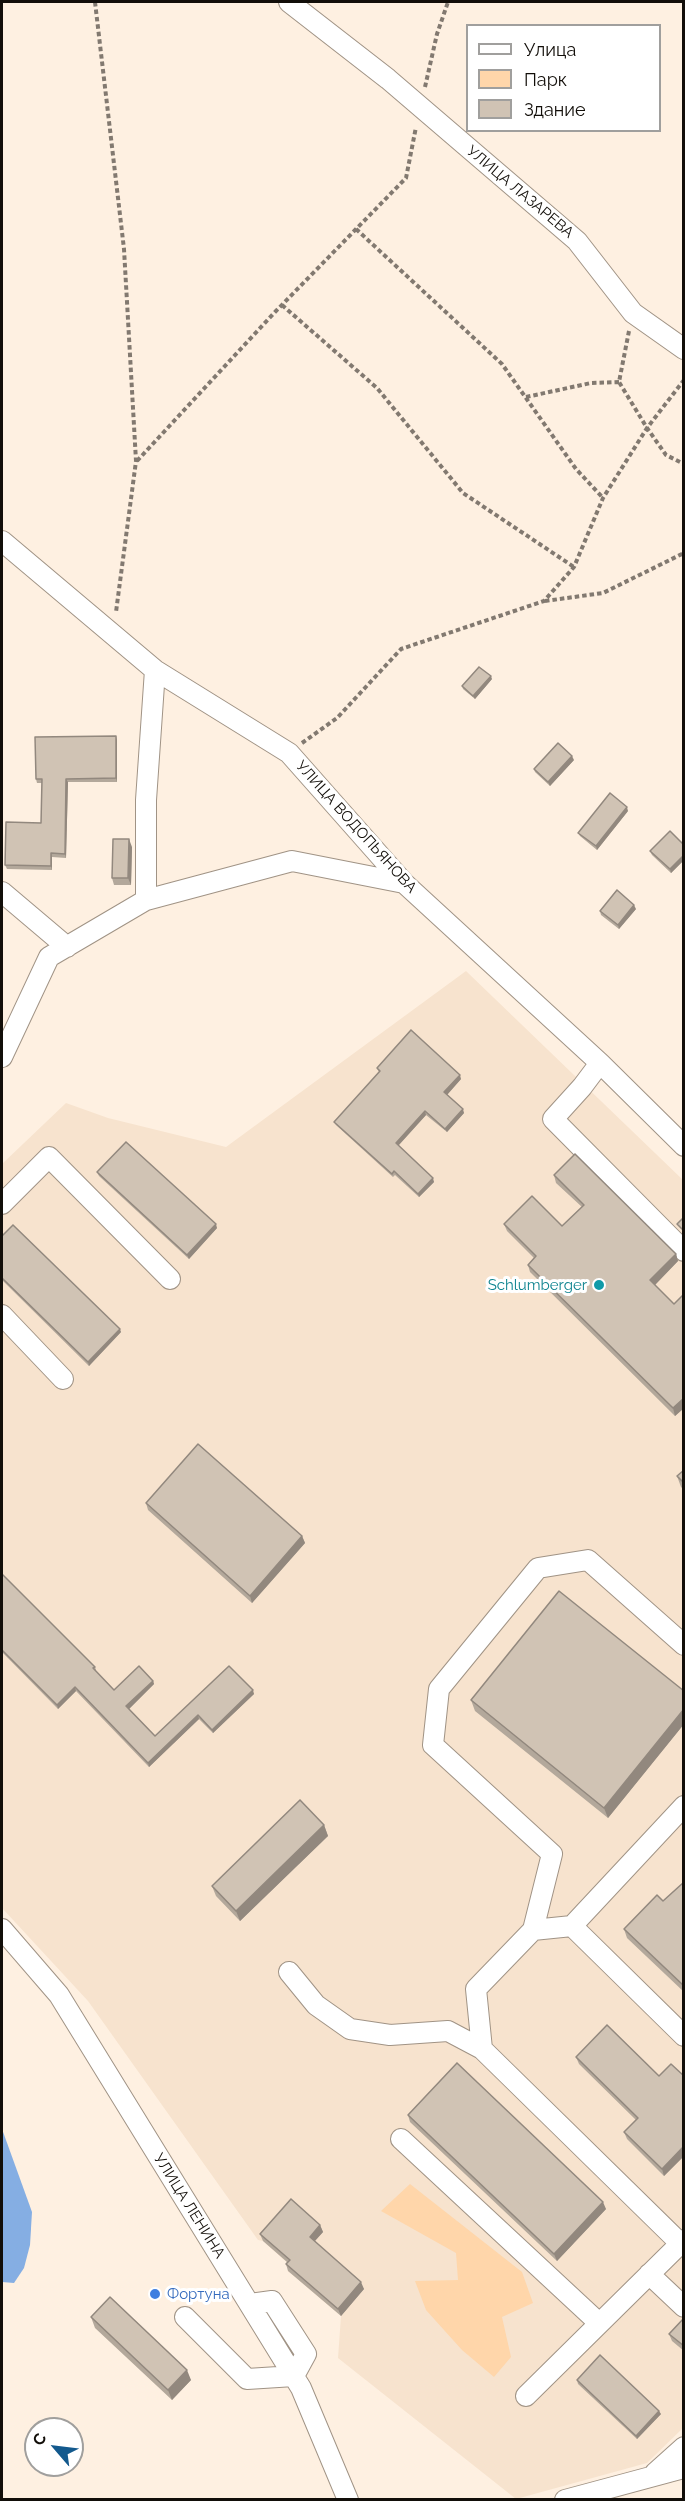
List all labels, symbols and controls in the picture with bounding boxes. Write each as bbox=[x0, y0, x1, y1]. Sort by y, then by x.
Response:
legend bbox=[466, 24, 661, 132]
text: Улица bbox=[524, 39, 576, 60]
text: Парк bbox=[524, 69, 567, 90]
text: Здание bbox=[524, 99, 586, 120]
street label: УЛИЦА ЛАЗАРЕВА bbox=[463, 142, 577, 242]
street label: УЛИЦА ВОДОПЬЯНОВА bbox=[292, 757, 420, 897]
place label: Schlumberger bbox=[488, 1276, 587, 1294]
marker: Schlumberger bbox=[592, 1278, 606, 1292]
street label: УЛИЦА ЛЕНИНА bbox=[150, 2150, 228, 2262]
place label: Фортуна bbox=[167, 2285, 230, 2303]
marker: Фортуна bbox=[148, 2287, 162, 2301]
north arrow bbox=[24, 2417, 84, 2477]
text: С bbox=[28, 2430, 50, 2449]

